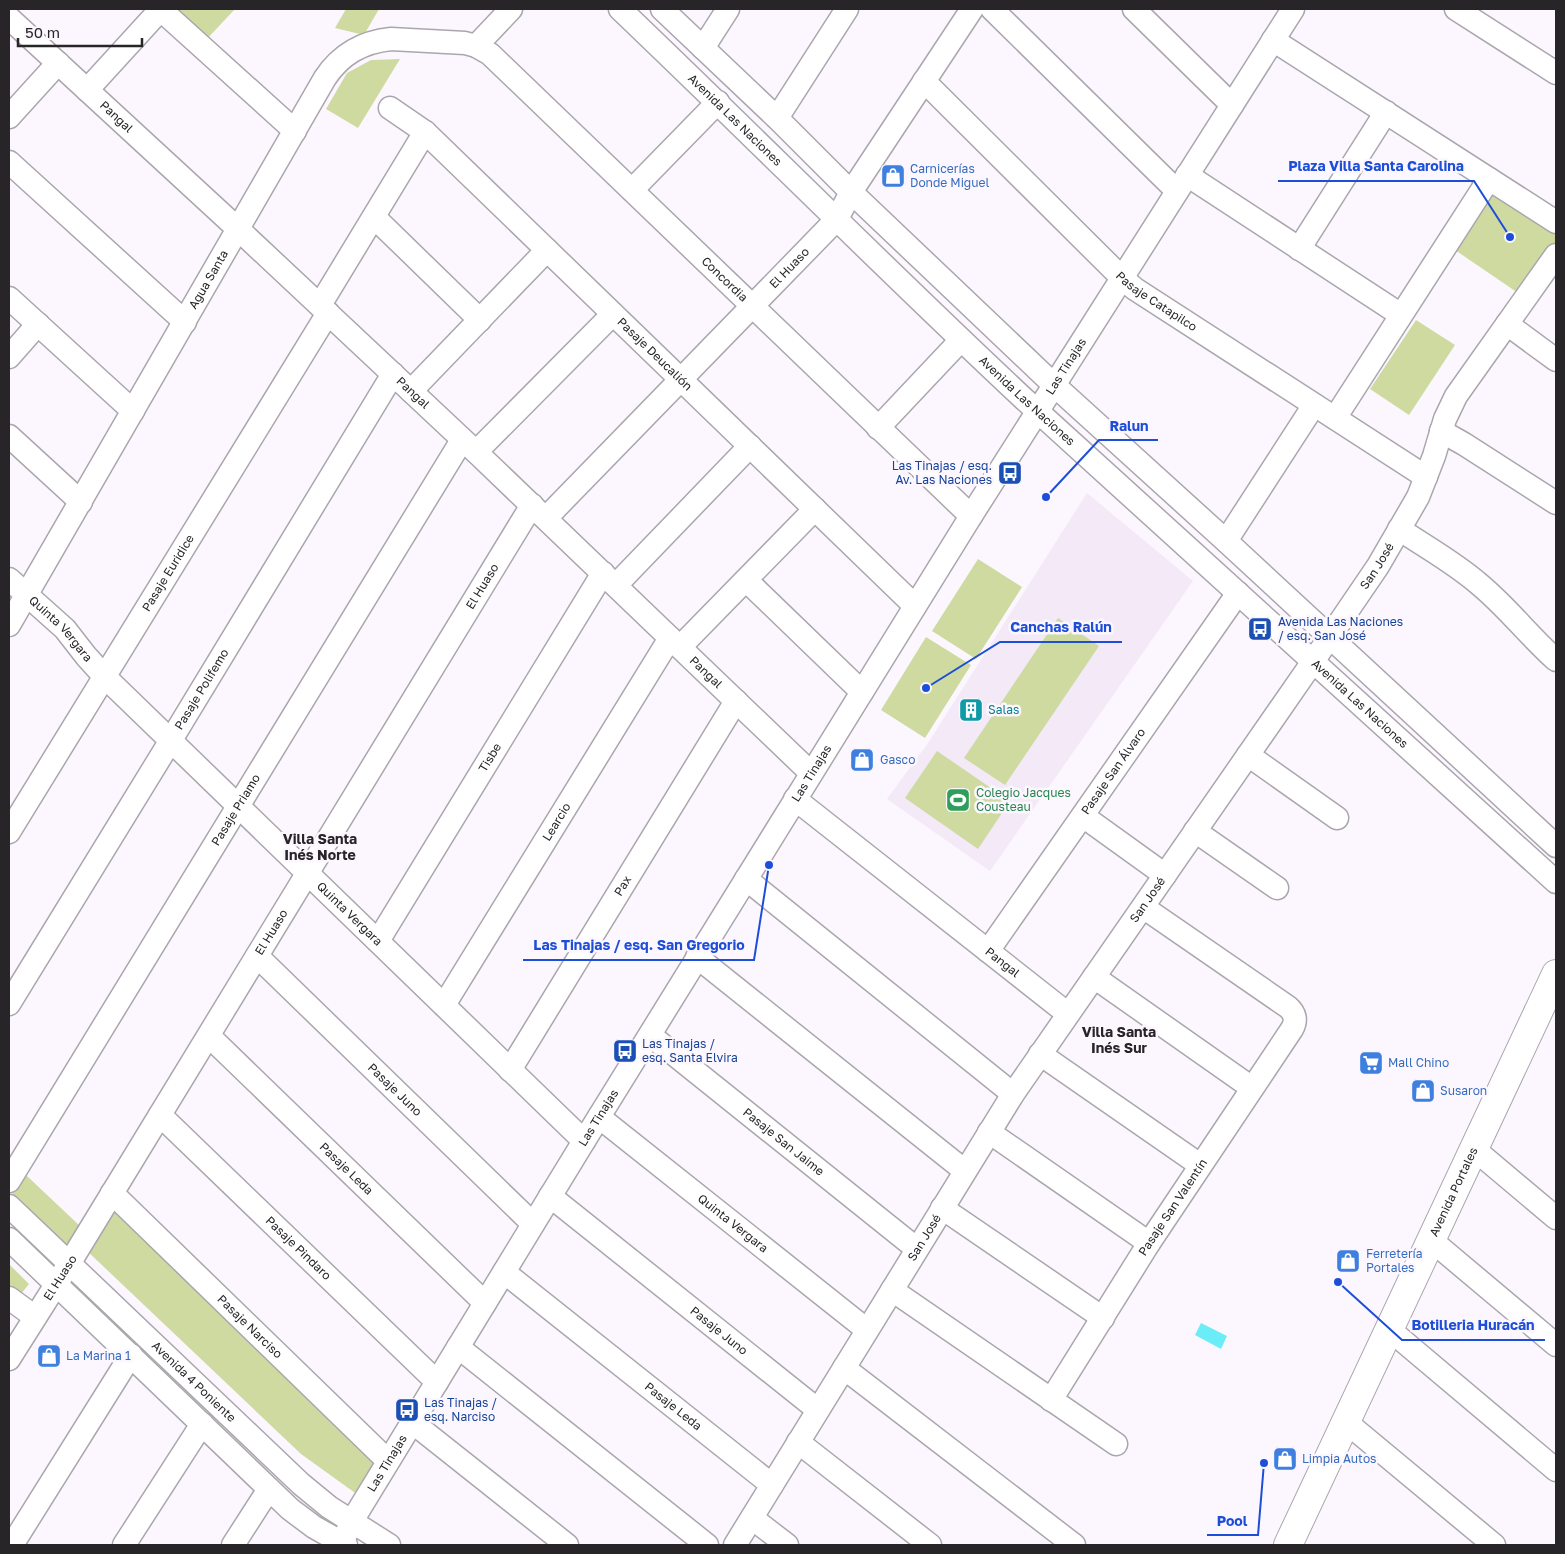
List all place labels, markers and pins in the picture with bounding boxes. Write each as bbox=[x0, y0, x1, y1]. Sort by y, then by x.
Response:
callout: Plaza Villa Santa Carolina bbox=[1278, 152, 1474, 181]
place label: Carnicerías Donde Miguel bbox=[910, 161, 989, 190]
shop icon: Carnicerías Donde Miguel bbox=[880, 163, 906, 189]
callout: Ralun bbox=[1099, 411, 1158, 440]
place label: Las Tinajas / esq. Av. Las Naciones bbox=[892, 458, 992, 487]
bus stop icon: Las Tinajas / esq. Av. Las Naciones bbox=[997, 460, 1023, 486]
callout: Canchas Ralún bbox=[1000, 613, 1122, 642]
place label: Avenida Las Naciones / esq. San José bbox=[1278, 614, 1403, 643]
bus stop icon: Avenida Las Naciones / esq. San José bbox=[1247, 616, 1273, 642]
building icon: Salas bbox=[958, 697, 984, 723]
place label: Salas bbox=[988, 702, 1019, 717]
shop icon: Gasco bbox=[849, 747, 875, 773]
place label: Gasco bbox=[880, 752, 915, 767]
place label: Colegio Jacques Cousteau bbox=[976, 785, 1071, 814]
sports icon: Colegio Jacques Cousteau bbox=[945, 787, 971, 813]
callout: Las Tinajas / esq. San Gregorio bbox=[523, 931, 754, 960]
place label: Las Tinajas / esq. Santa Elvira bbox=[642, 1036, 738, 1065]
bus stop icon: Las Tinajas / esq. Santa Elvira bbox=[612, 1038, 638, 1064]
supermarket icon: Mall Chino bbox=[1358, 1050, 1384, 1076]
place label: Mall Chino bbox=[1388, 1055, 1449, 1070]
shop icon: Susaron bbox=[1410, 1078, 1436, 1104]
place label: Susaron bbox=[1440, 1083, 1487, 1098]
place label: Ferretería Portales bbox=[1366, 1246, 1423, 1275]
shop icon: Ferretería Portales bbox=[1335, 1248, 1361, 1274]
callout: Botilleria Huracán bbox=[1402, 1311, 1545, 1340]
shop icon: La Marina 1 bbox=[36, 1343, 62, 1369]
place label: La Marina 1 bbox=[66, 1348, 131, 1363]
place label: Las Tinajas / esq. Narciso bbox=[424, 1395, 497, 1424]
bus stop icon: Las Tinajas / esq. Narciso bbox=[394, 1397, 420, 1423]
shop icon: Limpia Autos bbox=[1272, 1446, 1298, 1472]
place label: Limpia Autos bbox=[1302, 1451, 1376, 1466]
callout: Pool bbox=[1207, 1506, 1258, 1535]

